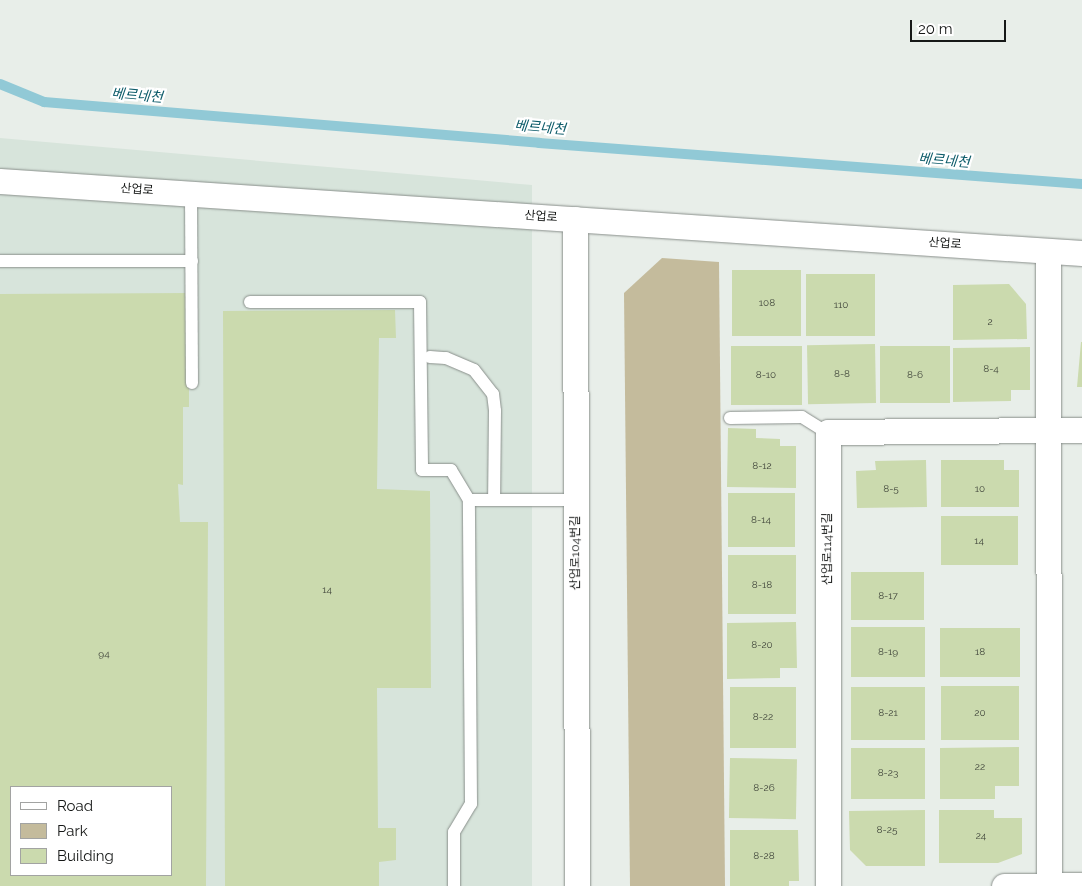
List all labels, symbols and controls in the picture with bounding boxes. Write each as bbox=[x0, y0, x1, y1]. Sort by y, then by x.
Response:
scale bar bbox=[912, 10, 1008, 42]
text: 20 m bbox=[918, 20, 953, 38]
water label: 베르네천 bbox=[111, 84, 163, 106]
water label: 베르네천 bbox=[514, 116, 566, 138]
water label: 베르네천 bbox=[918, 149, 970, 171]
street label: 산업로 bbox=[120, 182, 154, 198]
street label: 산업로 bbox=[524, 209, 558, 225]
street label: 산업로 bbox=[928, 236, 962, 252]
house number: 108 bbox=[759, 297, 775, 309]
house number: 110 bbox=[834, 299, 848, 311]
house number: 2 bbox=[987, 316, 993, 328]
house number: 8-4 bbox=[983, 363, 999, 375]
house number: 8-8 bbox=[834, 368, 850, 380]
house number: 8-10 bbox=[756, 369, 776, 381]
house number: 8-6 bbox=[907, 369, 923, 381]
house number: 8-12 bbox=[752, 460, 772, 472]
house number: 8-5 bbox=[883, 483, 899, 495]
house number: 10 bbox=[975, 483, 985, 495]
street label: 산업로114번길 bbox=[821, 513, 835, 585]
house number: 8-14 bbox=[751, 514, 771, 526]
street label: 산업로104번길 bbox=[569, 516, 583, 590]
house number: 14 bbox=[974, 535, 984, 547]
house number: 8-18 bbox=[752, 579, 772, 591]
house number: 14 bbox=[322, 584, 332, 596]
house number: 8-17 bbox=[878, 590, 898, 602]
house number: 8-20 bbox=[751, 639, 773, 651]
house number: 8-19 bbox=[878, 646, 898, 658]
house number: 18 bbox=[975, 646, 985, 658]
house number: 94 bbox=[98, 648, 110, 660]
house number: 8-21 bbox=[878, 707, 898, 719]
house number: 20 bbox=[974, 707, 986, 719]
house number: 8-22 bbox=[753, 711, 773, 723]
house number: 22 bbox=[975, 761, 985, 773]
house number: 8-23 bbox=[878, 767, 898, 779]
house number: 8-26 bbox=[753, 782, 775, 794]
legend bbox=[10, 786, 172, 876]
text: Road bbox=[57, 797, 93, 815]
text: Park bbox=[57, 822, 88, 840]
house number: 8-25 bbox=[877, 824, 897, 836]
house number: 24 bbox=[976, 830, 986, 842]
text: Building bbox=[57, 847, 114, 865]
house number: 8-28 bbox=[753, 850, 775, 862]

